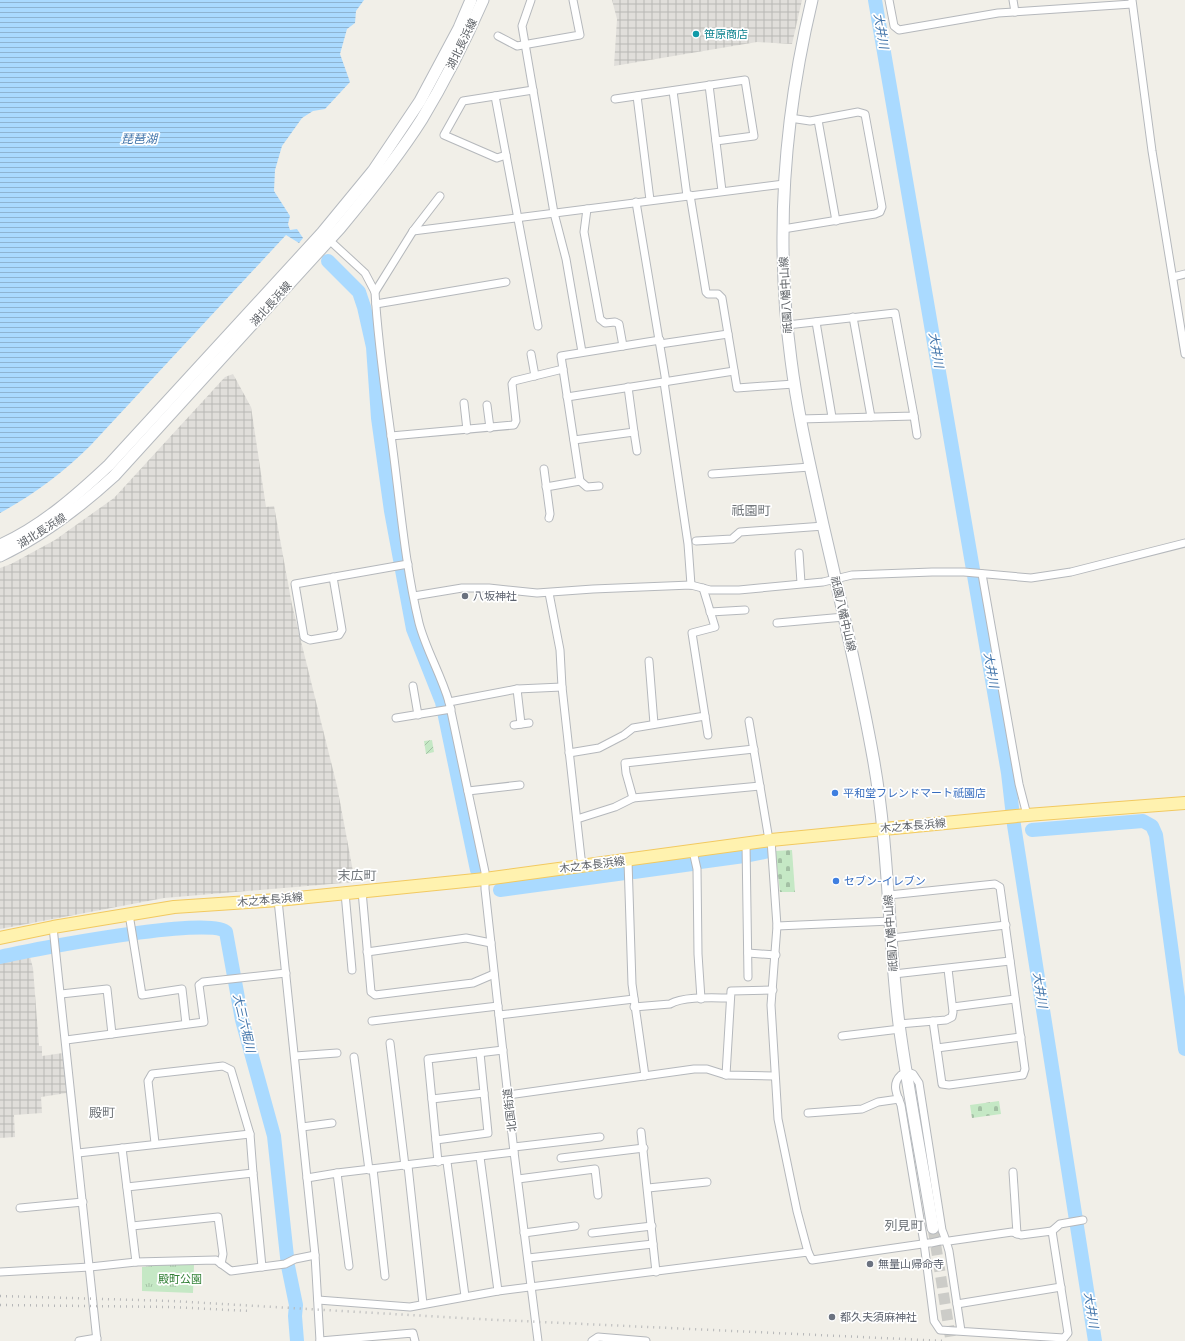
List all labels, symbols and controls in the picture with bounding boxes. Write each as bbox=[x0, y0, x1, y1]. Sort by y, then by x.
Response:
water label: 大井川 bbox=[871, 12, 891, 52]
street label: 湖北長浜線 bbox=[444, 16, 480, 72]
place label: 笹原商店 bbox=[704, 28, 748, 41]
marker: 笹原商店 bbox=[691, 29, 701, 39]
water label: 琵琶湖 bbox=[121, 132, 159, 146]
street label: 祇園八幡中山線 bbox=[777, 256, 795, 334]
street label: 湖北長浜線 bbox=[248, 279, 294, 329]
water label: 大井川 bbox=[926, 331, 946, 371]
district label: 祇園町 bbox=[731, 503, 771, 518]
street label: 湖北長浜線 bbox=[15, 511, 69, 551]
street label: 祇園八幡中山線 bbox=[828, 575, 858, 653]
place label: 八坂神社 bbox=[473, 590, 517, 603]
marker: 八坂神社 bbox=[460, 591, 470, 601]
water label: 大井川 bbox=[981, 651, 1001, 691]
place label: 平和堂フレンドマート祇園店 bbox=[843, 787, 986, 800]
marker: 平和堂フレンドマート祇園店 bbox=[830, 788, 840, 798]
street label: 木之本長浜線 bbox=[880, 817, 946, 835]
street label: 木之本長浜線 bbox=[558, 855, 626, 875]
district label: 末広町 bbox=[337, 868, 377, 883]
place label: セブン-イレブン bbox=[844, 875, 926, 888]
marker: セブン-イレブン bbox=[831, 876, 841, 886]
street label: 木之本長浜線 bbox=[237, 891, 303, 909]
street label: 祇園八幡中山線 bbox=[882, 894, 900, 972]
water label: 大井川 bbox=[1030, 971, 1050, 1011]
water label: 大三六堀川 bbox=[230, 992, 258, 1056]
street label: 北国街道 bbox=[501, 1087, 519, 1133]
district label: 殿町 bbox=[89, 1105, 115, 1120]
district label: 列見町 bbox=[884, 1218, 924, 1233]
place label: 無量山帰命寺 bbox=[878, 1258, 944, 1271]
marker: 無量山帰命寺 bbox=[865, 1259, 875, 1269]
park label: 殿町公園 bbox=[158, 1273, 202, 1286]
water label: 大井川 bbox=[1081, 1291, 1101, 1331]
place label: 都久夫須麻神社 bbox=[840, 1311, 917, 1324]
marker: 都久夫須麻神社 bbox=[827, 1312, 837, 1322]

